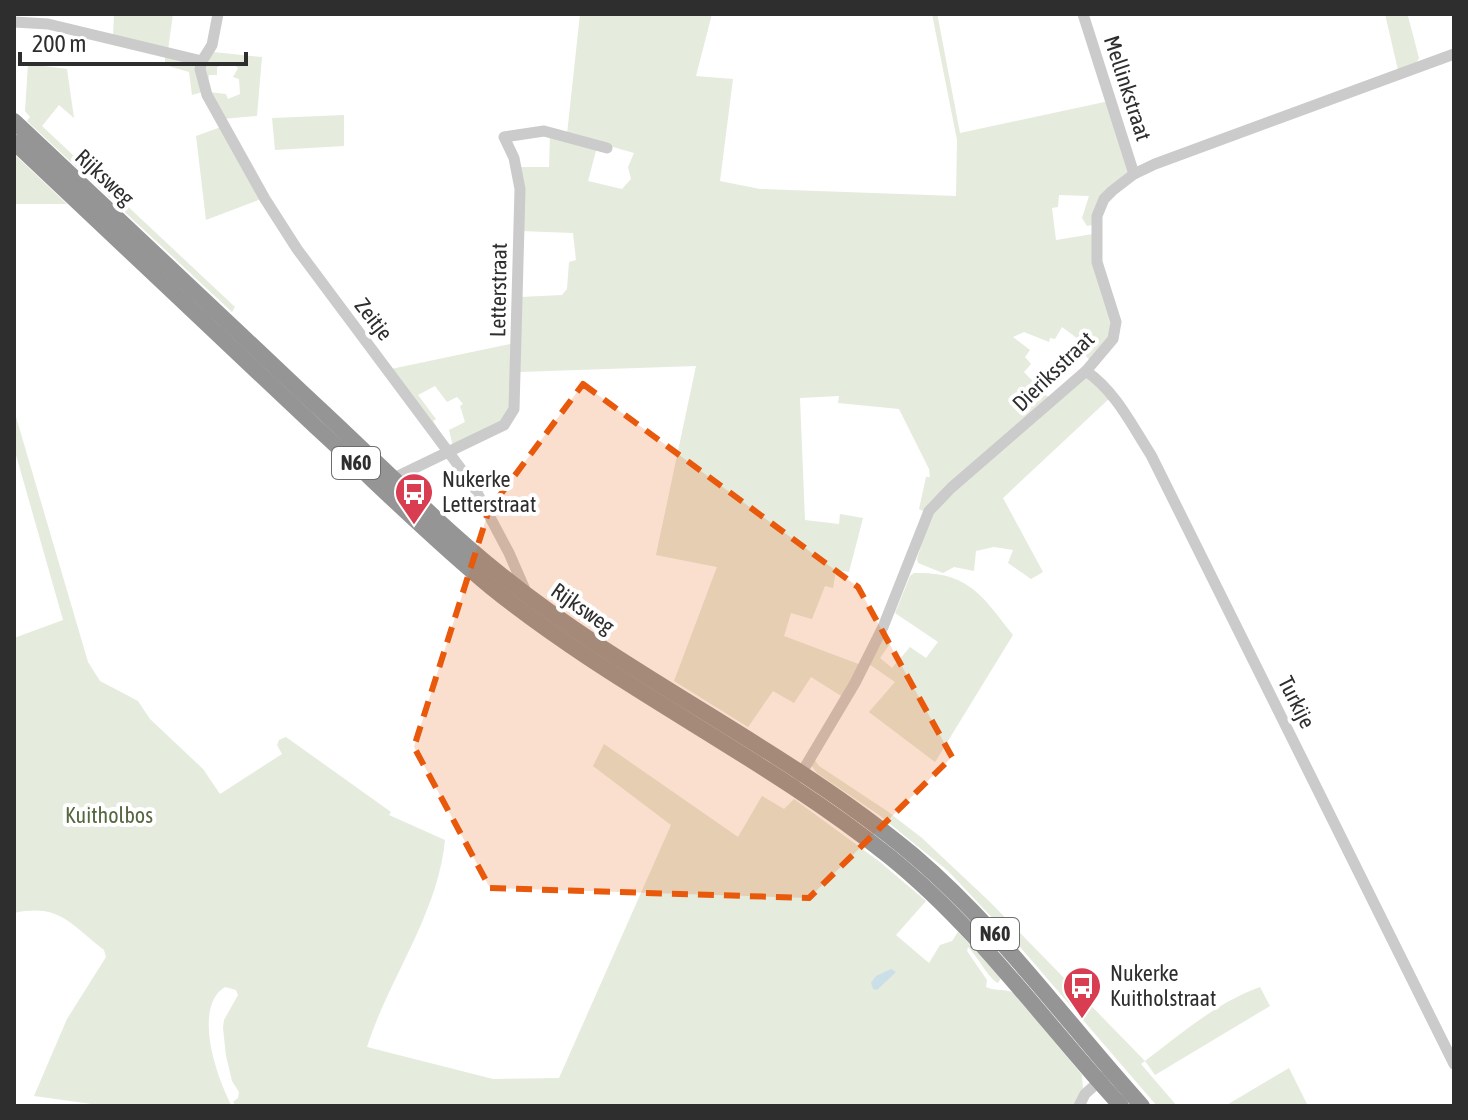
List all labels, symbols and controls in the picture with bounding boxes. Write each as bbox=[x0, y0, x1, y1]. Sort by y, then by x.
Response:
scale bar bbox=[20, 16, 246, 66]
text: 200 m bbox=[32, 30, 86, 57]
street label: Mellinkstraat bbox=[1099, 32, 1157, 144]
street label: Rijksweg bbox=[70, 143, 140, 211]
street label: Letterstraat bbox=[484, 243, 512, 337]
street label: Zeitje bbox=[349, 293, 399, 345]
street label: Dieriksstraat bbox=[1007, 326, 1099, 416]
road number: N60 bbox=[332, 447, 380, 479]
place label: Nukerke Letterstraat bbox=[442, 466, 536, 517]
bus stop icon: Nukerke Letterstraat bbox=[393, 471, 435, 526]
street label: Rijksweg bbox=[546, 577, 620, 639]
street label: Turkije bbox=[1273, 672, 1321, 732]
park label: Kuitholbos bbox=[65, 802, 153, 828]
road number: N60 bbox=[971, 918, 1019, 950]
place label: Nukerke Kuitholstraat bbox=[1110, 960, 1216, 1011]
bus stop icon: Nukerke Kuitholstraat bbox=[1061, 965, 1103, 1020]

